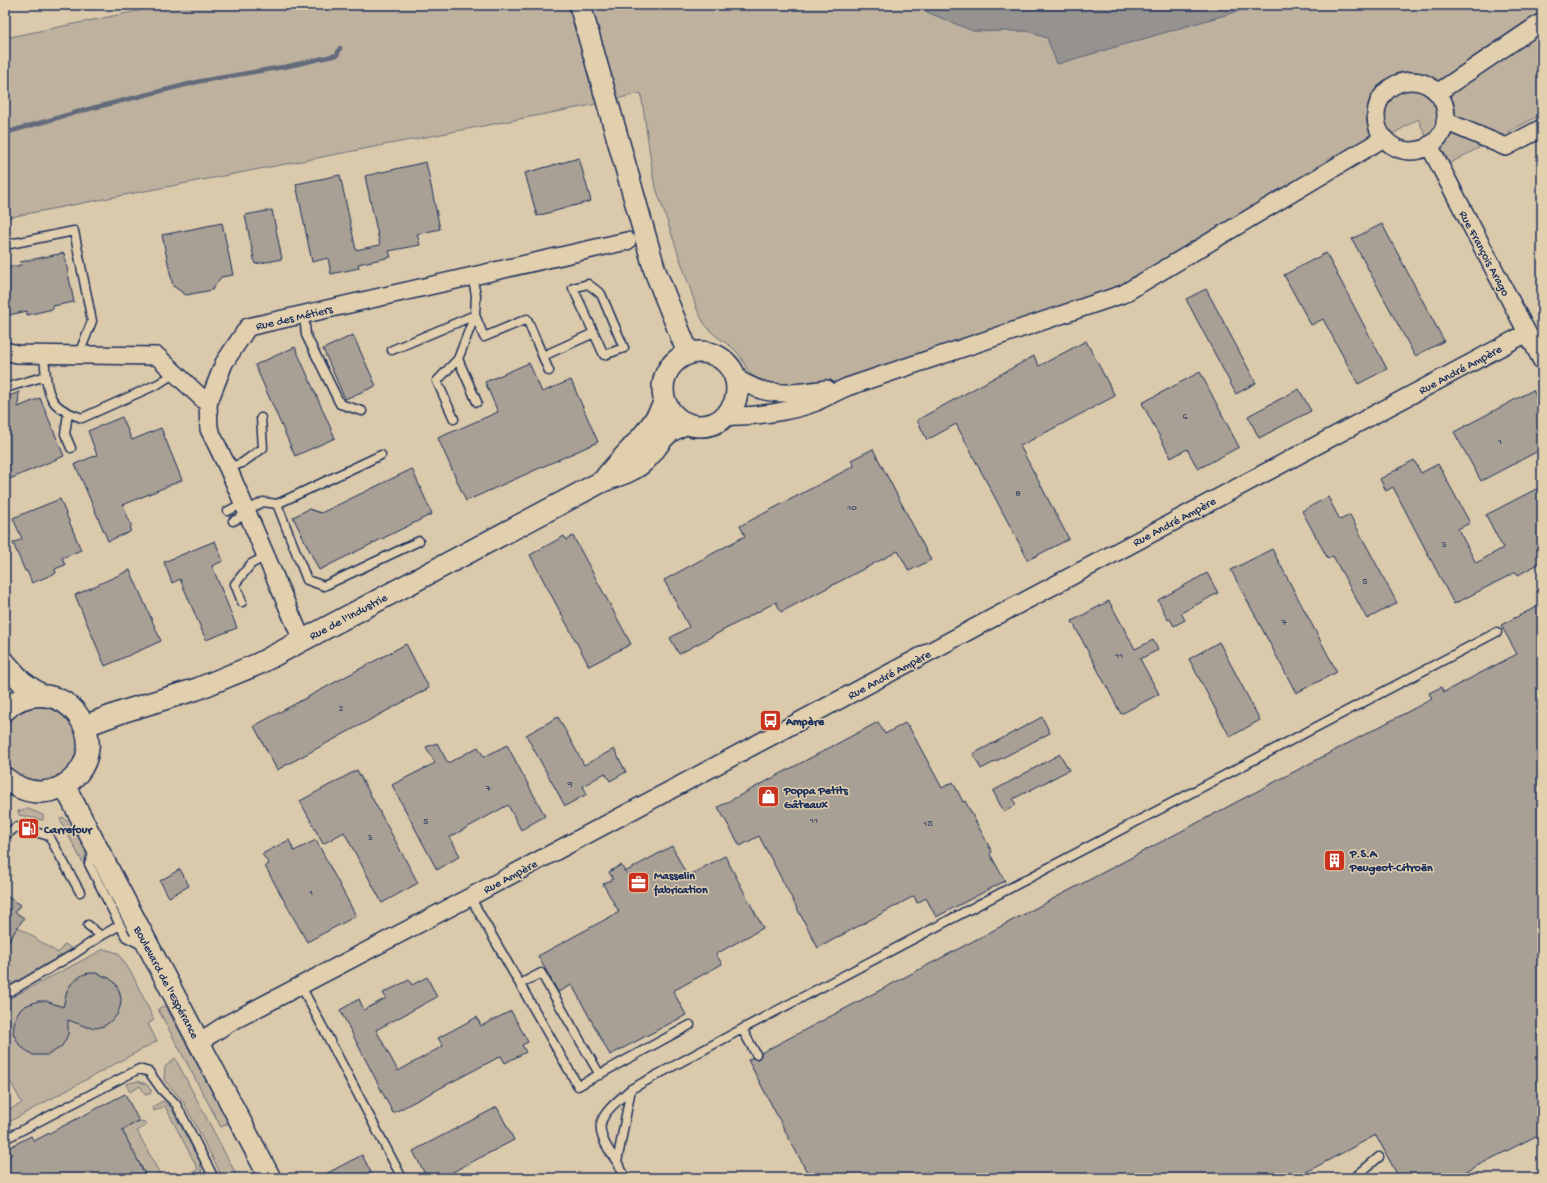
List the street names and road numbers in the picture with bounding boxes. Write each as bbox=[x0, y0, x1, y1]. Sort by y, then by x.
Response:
street label: Rue François Arago bbox=[1455, 209, 1512, 299]
street label: Rue des Métiers bbox=[255, 303, 335, 335]
street label: Rue André Ampère bbox=[1417, 343, 1506, 399]
street label: Rue André Ampère bbox=[1131, 495, 1220, 551]
street label: Rue de l'Industrie bbox=[308, 591, 391, 644]
street label: Rue André Ampère bbox=[846, 648, 935, 704]
street label: Rue Ampère bbox=[482, 857, 541, 898]
street label: Boulevard de l'Espérance bbox=[129, 923, 201, 1042]

